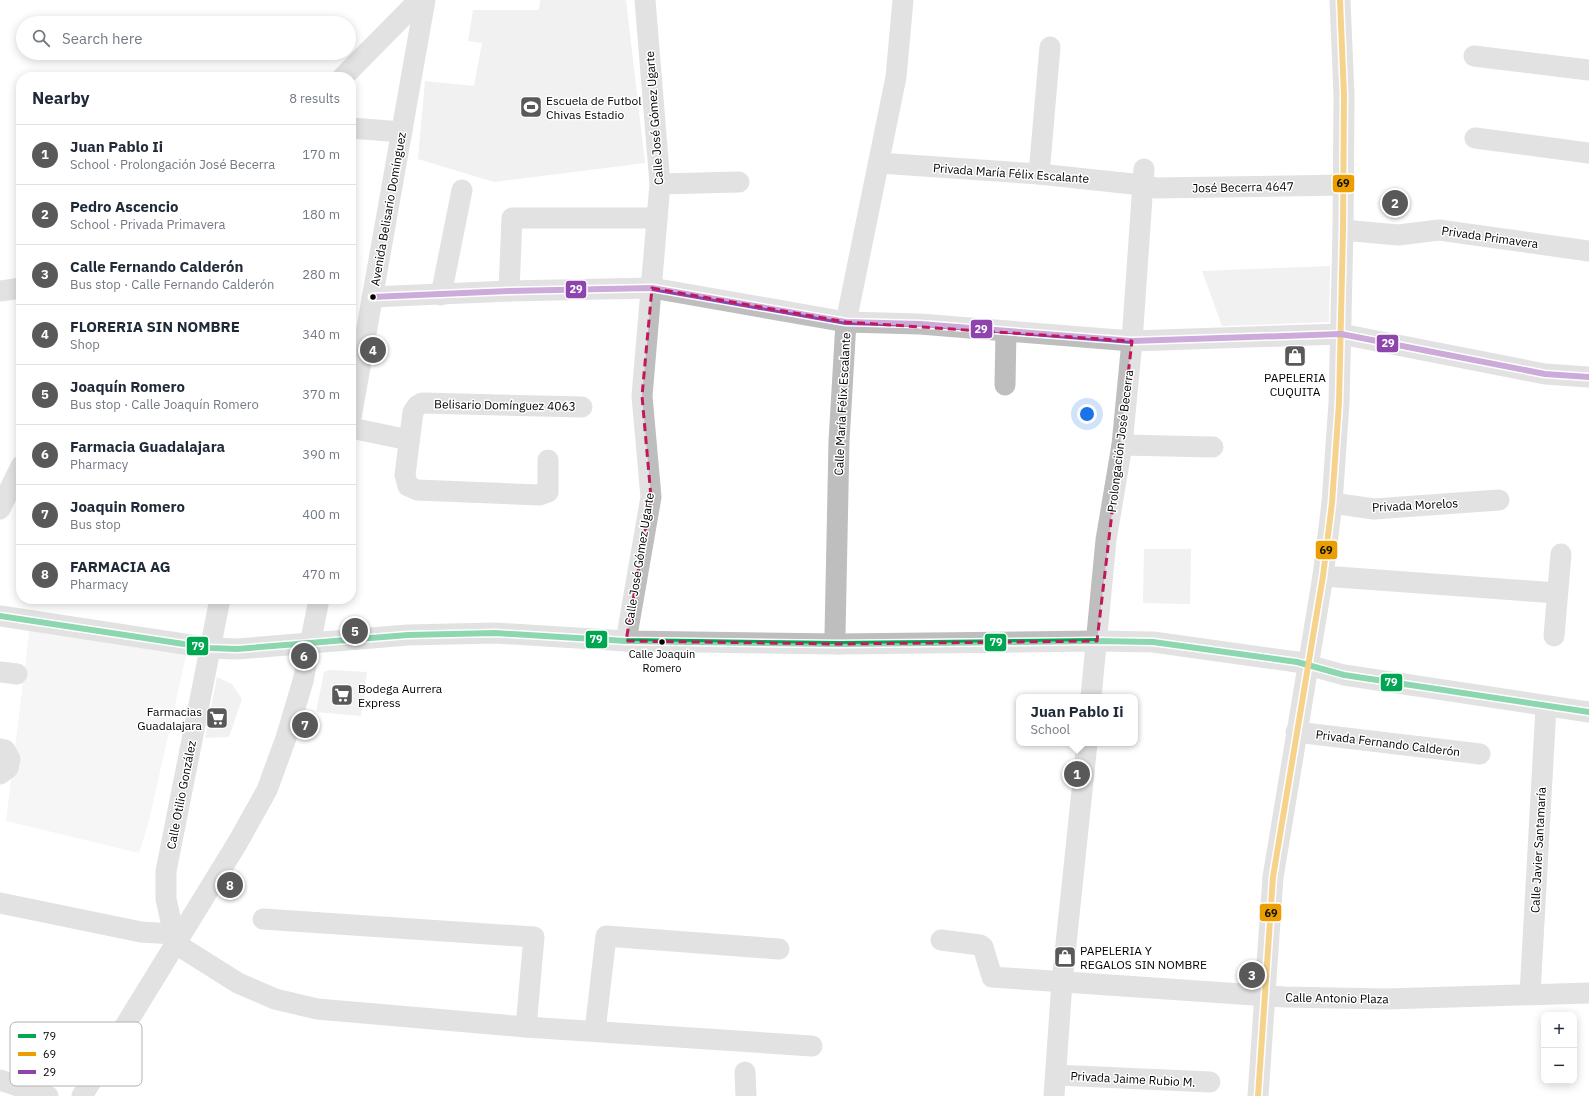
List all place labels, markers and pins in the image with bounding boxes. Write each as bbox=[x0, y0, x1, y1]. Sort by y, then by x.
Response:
place label: Escuela de Futbol Chivas Estadio bbox=[546, 93, 642, 122]
sports icon: Escuela de Futbol Chivas Estadio bbox=[518, 94, 544, 120]
pin: 2 bbox=[1382, 188, 1408, 218]
unlabelled marker bbox=[368, 292, 378, 302]
pin: 4 bbox=[360, 335, 386, 365]
shop icon: PAPELERIA CUQUITA bbox=[1282, 343, 1308, 369]
place label: PAPELERIA CUQUITA bbox=[1264, 370, 1326, 399]
pin: 5 bbox=[342, 616, 368, 646]
marker: Calle Joaquin Romero bbox=[657, 637, 667, 647]
pin: 6 bbox=[291, 641, 317, 671]
place label: Calle Joaquin Romero bbox=[629, 647, 695, 675]
place label: Bodega Aurrera Express bbox=[358, 681, 443, 710]
supermarket icon: Bodega Aurrera Express bbox=[329, 682, 355, 708]
place label: Farmacias Guadalajara bbox=[137, 704, 203, 733]
supermarket icon: Farmacias Guadalajara bbox=[204, 705, 230, 731]
pin: 7 bbox=[292, 710, 318, 740]
pin: 1 bbox=[1064, 759, 1090, 789]
pin: 8 bbox=[217, 870, 243, 900]
place label: PAPELERIA Y REGALOS SIN NOMBRE bbox=[1080, 943, 1207, 972]
shop icon: PAPELERIA Y REGALOS SIN NOMBRE bbox=[1052, 944, 1078, 970]
pin: 3 bbox=[1239, 960, 1265, 990]

